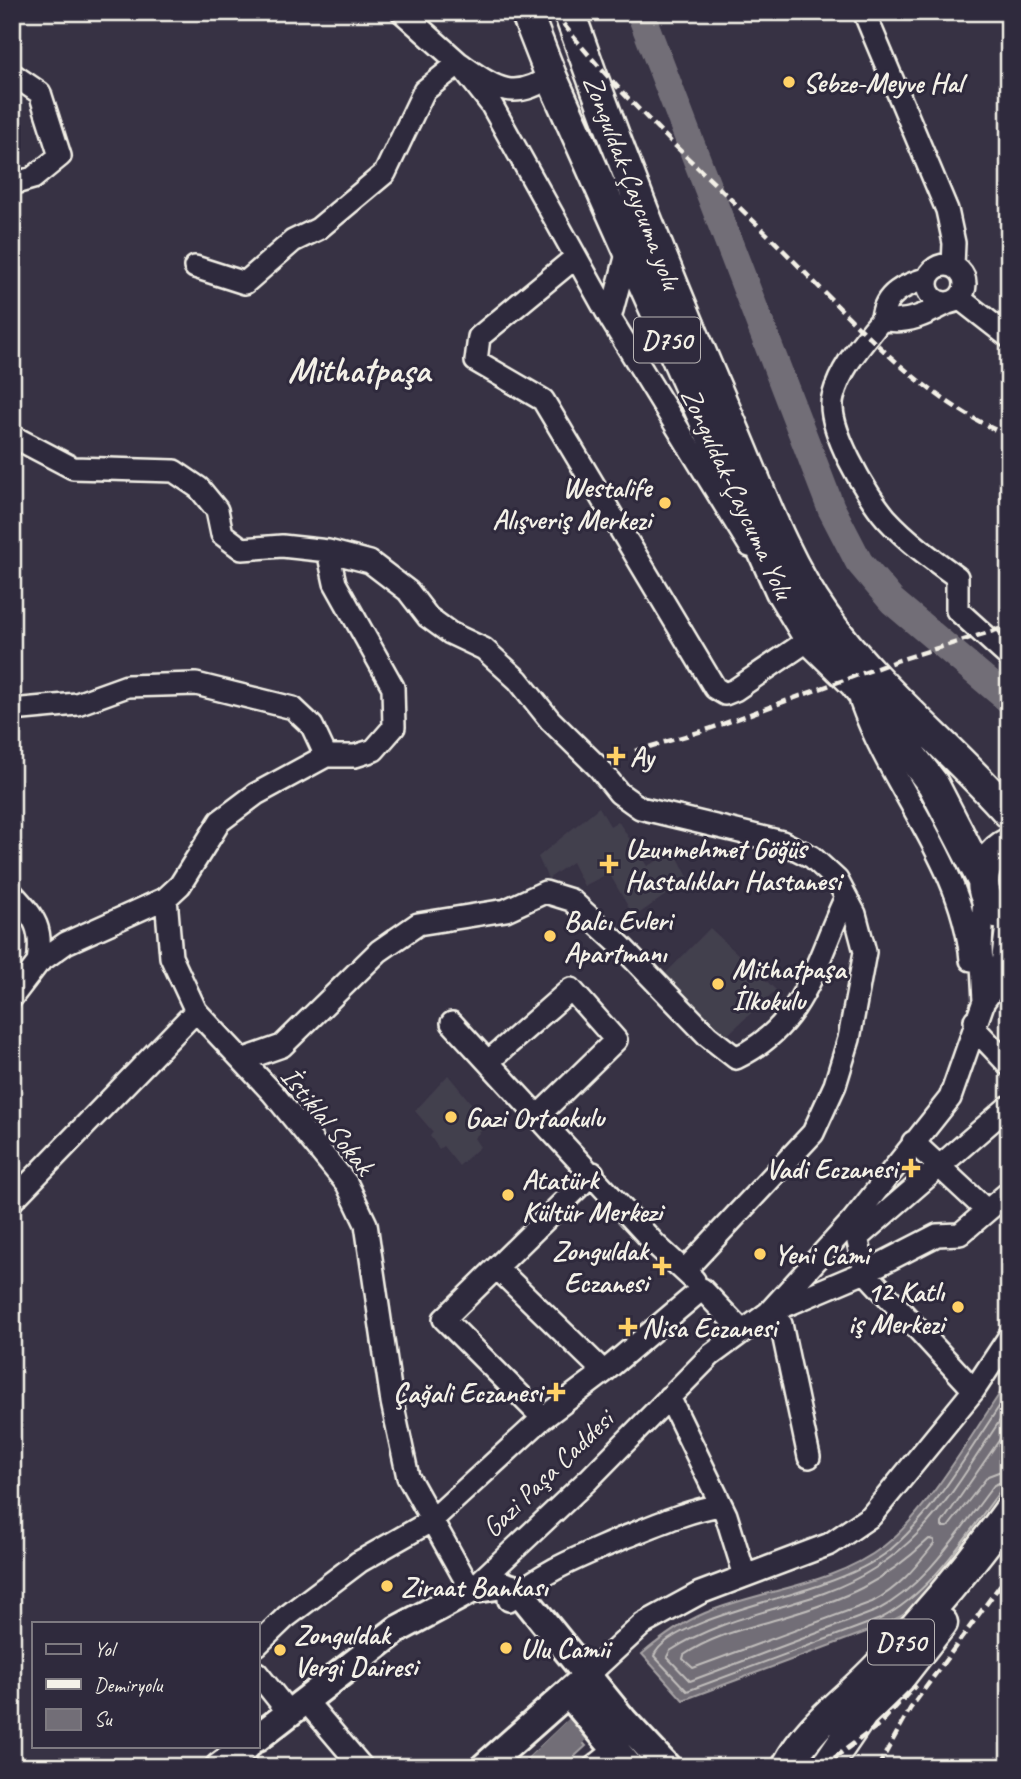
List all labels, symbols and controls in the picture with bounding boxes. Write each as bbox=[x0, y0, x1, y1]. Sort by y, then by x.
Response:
place label: Sebze-Meyve Hal bbox=[803, 65, 968, 100]
street label: Zonguldak-Çaycuma yolu bbox=[575, 70, 690, 296]
marker: Sebze-Meyve Hal bbox=[781, 74, 797, 90]
road number: D750 bbox=[634, 318, 700, 362]
district label: Mithatpaşa bbox=[288, 348, 433, 393]
street label: Zonguldak-Çaycuma Yolu bbox=[672, 382, 803, 606]
place label: Westalife Alışveriş Merkezi bbox=[492, 470, 654, 537]
marker: Westalife Alışveriş Merkezi bbox=[657, 495, 673, 511]
place label: Ay bbox=[630, 739, 656, 774]
marker: Ay bbox=[608, 748, 624, 764]
place label: Uzunmehmet Göğüs Hastalıkları Hastanesi bbox=[625, 831, 844, 898]
marker: Uzunmehmet Göğüs Hastalıkları Hastanesi bbox=[599, 854, 619, 874]
place label: Balcı Evleri Apartmanı bbox=[564, 903, 676, 970]
marker: Balcı Evleri Apartmanı bbox=[542, 928, 558, 944]
place label: Mithatpaşa İlkokulu bbox=[732, 951, 848, 1018]
marker: Mithatpaşa İlkokulu bbox=[710, 976, 726, 992]
street label: İstiklal Sokak bbox=[273, 1059, 384, 1184]
place label: Gazi Ortaokulu bbox=[465, 1100, 607, 1135]
marker: Gazi Ortaokulu bbox=[443, 1109, 459, 1125]
place label: Vadi Eczanesi bbox=[766, 1151, 901, 1186]
marker: Vadi Eczanesi bbox=[903, 1160, 919, 1176]
place label: Atatürk Kültür Merkezi bbox=[522, 1162, 666, 1229]
marker: Atatürk Kültür Merkezi bbox=[500, 1187, 516, 1203]
place label: Zonguldak Eczanesi bbox=[552, 1233, 652, 1300]
place label: Yeni Cami bbox=[774, 1237, 873, 1272]
marker: Yeni Cami bbox=[752, 1246, 768, 1262]
marker: Zonguldak Eczanesi bbox=[654, 1258, 670, 1274]
place label: 12 Katlı iş Merkezi bbox=[848, 1274, 948, 1341]
marker: 12 Katlı iş Merkezi bbox=[950, 1299, 966, 1315]
place label: Nisa Eczanesi bbox=[642, 1310, 780, 1345]
marker: Nisa Eczanesi bbox=[620, 1319, 636, 1335]
place label: Çağali Eczanesi bbox=[393, 1375, 545, 1410]
marker: Çağali Eczanesi bbox=[548, 1384, 564, 1400]
street label: Gazi Paşa Caddesi bbox=[474, 1399, 623, 1545]
place label: Ziraat Bankası bbox=[401, 1569, 549, 1604]
marker: Ziraat Bankası bbox=[379, 1578, 395, 1594]
place label: Zonguldak Vergi Dairesi bbox=[294, 1617, 421, 1684]
road number: D750 bbox=[868, 1620, 934, 1665]
legend bbox=[32, 1622, 259, 1748]
place label: Ulu Camii bbox=[520, 1631, 613, 1666]
text: Yol bbox=[94, 1636, 118, 1662]
marker: Ulu Camii bbox=[498, 1640, 514, 1656]
marker: Zonguldak Vergi Dairesi bbox=[272, 1642, 288, 1658]
text: Demiryolu bbox=[94, 1672, 164, 1698]
text: Su bbox=[94, 1706, 113, 1732]

